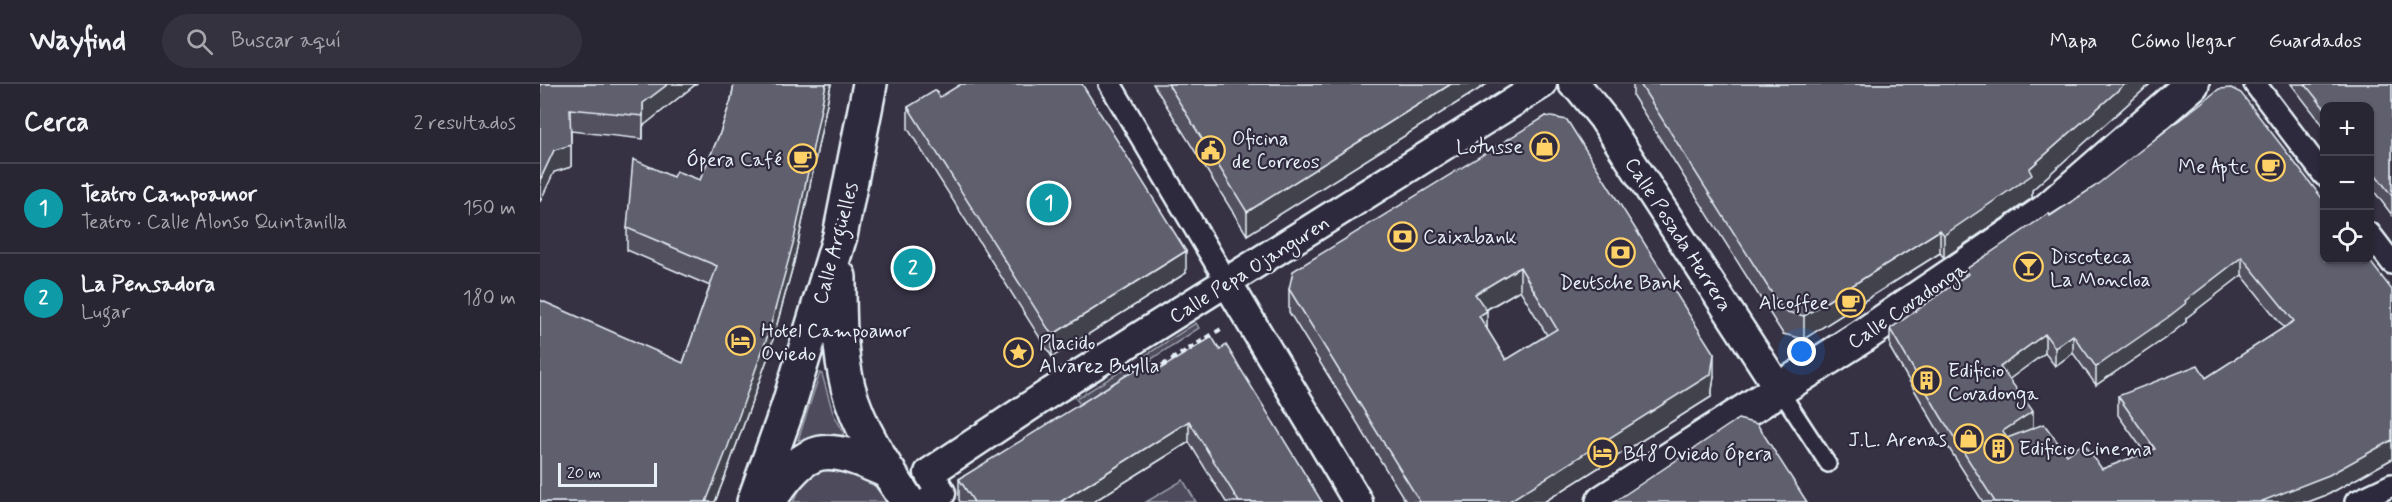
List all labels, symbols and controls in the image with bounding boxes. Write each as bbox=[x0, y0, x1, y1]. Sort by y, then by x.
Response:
search box bbox=[162, 14, 582, 68]
text: Wayfind bbox=[30, 23, 126, 60]
icon: search bbox=[183, 25, 216, 58]
text: Buscar aquí bbox=[231, 27, 342, 55]
text: Mapa bbox=[2050, 27, 2098, 55]
text: Cómo llegar bbox=[2131, 27, 2236, 55]
text: Guardados bbox=[2269, 27, 2362, 55]
map controls bbox=[2320, 102, 2374, 264]
button: + bbox=[2320, 102, 2374, 156]
text: Cerca bbox=[24, 106, 89, 140]
text: 2 resultados bbox=[413, 110, 516, 137]
place label: Oficina de Correos bbox=[1232, 126, 1320, 176]
shop icon: Lotusse bbox=[1528, 130, 1560, 162]
public building icon: Oficina de Correos bbox=[1195, 134, 1227, 166]
place label: Lotusse bbox=[1456, 134, 1523, 161]
cafe icon: Ópera Café bbox=[787, 143, 819, 175]
place label: Ópera Café bbox=[686, 147, 782, 174]
cafe icon: Me Aptc bbox=[2254, 150, 2286, 182]
street label: Calle Posada Herrera bbox=[1618, 153, 1738, 317]
place label: Me Aptc bbox=[2178, 154, 2249, 182]
button: − bbox=[2320, 156, 2374, 210]
street label: Calle Argüelles bbox=[807, 179, 868, 308]
pin: 1 bbox=[1030, 180, 1068, 226]
text: Teatro Campoamor bbox=[81, 181, 257, 209]
text: 1 bbox=[39, 195, 48, 222]
text: 150 m bbox=[463, 195, 516, 222]
text: Teatro · Calle Alonso Quintanilla bbox=[81, 209, 347, 236]
street label: Calle Pepa Ojanguren bbox=[1165, 210, 1336, 331]
button: locate bbox=[2320, 210, 2374, 264]
bank icon: Caixabank bbox=[1386, 220, 1418, 252]
place label: Caixabank bbox=[1423, 224, 1517, 251]
bank icon: Deutsche Bank bbox=[1605, 236, 1637, 268]
place label: Discoteca La Moncloa bbox=[2050, 244, 2151, 294]
pin: 2 bbox=[894, 246, 932, 291]
bar icon: Discoteca La Moncloa bbox=[2013, 251, 2045, 283]
street label: Calle Covadonga bbox=[1843, 256, 1974, 357]
place label: Deutsche Bank bbox=[1560, 270, 1682, 297]
text: La Pensadora bbox=[81, 271, 215, 299]
text: 2 bbox=[39, 285, 48, 312]
text: 180 m bbox=[463, 285, 516, 312]
cafe icon: Alcoffee bbox=[1834, 286, 1866, 318]
place label: Alcoffee bbox=[1759, 290, 1829, 317]
text: Lugar bbox=[81, 299, 130, 326]
place label: Hotel Campoamor Oviedo bbox=[761, 318, 911, 368]
hotel icon: Hotel Campoamor Oviedo bbox=[724, 325, 756, 357]
place label: Placido Alvarez Buylla bbox=[1039, 330, 1159, 380]
place icon: Placido Alvarez Buylla bbox=[1002, 337, 1034, 369]
your location bbox=[1787, 337, 1816, 366]
place label: Edificio Covadonga bbox=[1948, 358, 2039, 409]
building icon: Edificio Covadonga bbox=[1911, 365, 1943, 397]
shop icon: J.L. Arenas bbox=[1952, 423, 1984, 455]
place label: J.L. Arenas bbox=[1848, 427, 1947, 454]
building icon: Edificio Cinema bbox=[1982, 432, 2014, 464]
place label: Edificio Cinema bbox=[2019, 436, 2152, 463]
hotel icon: B48 Oviedo Ópera bbox=[1586, 437, 1618, 469]
place label: B48 Oviedo Ópera bbox=[1623, 441, 1772, 468]
scale bar bbox=[558, 460, 657, 488]
text: 20 m bbox=[567, 463, 601, 484]

